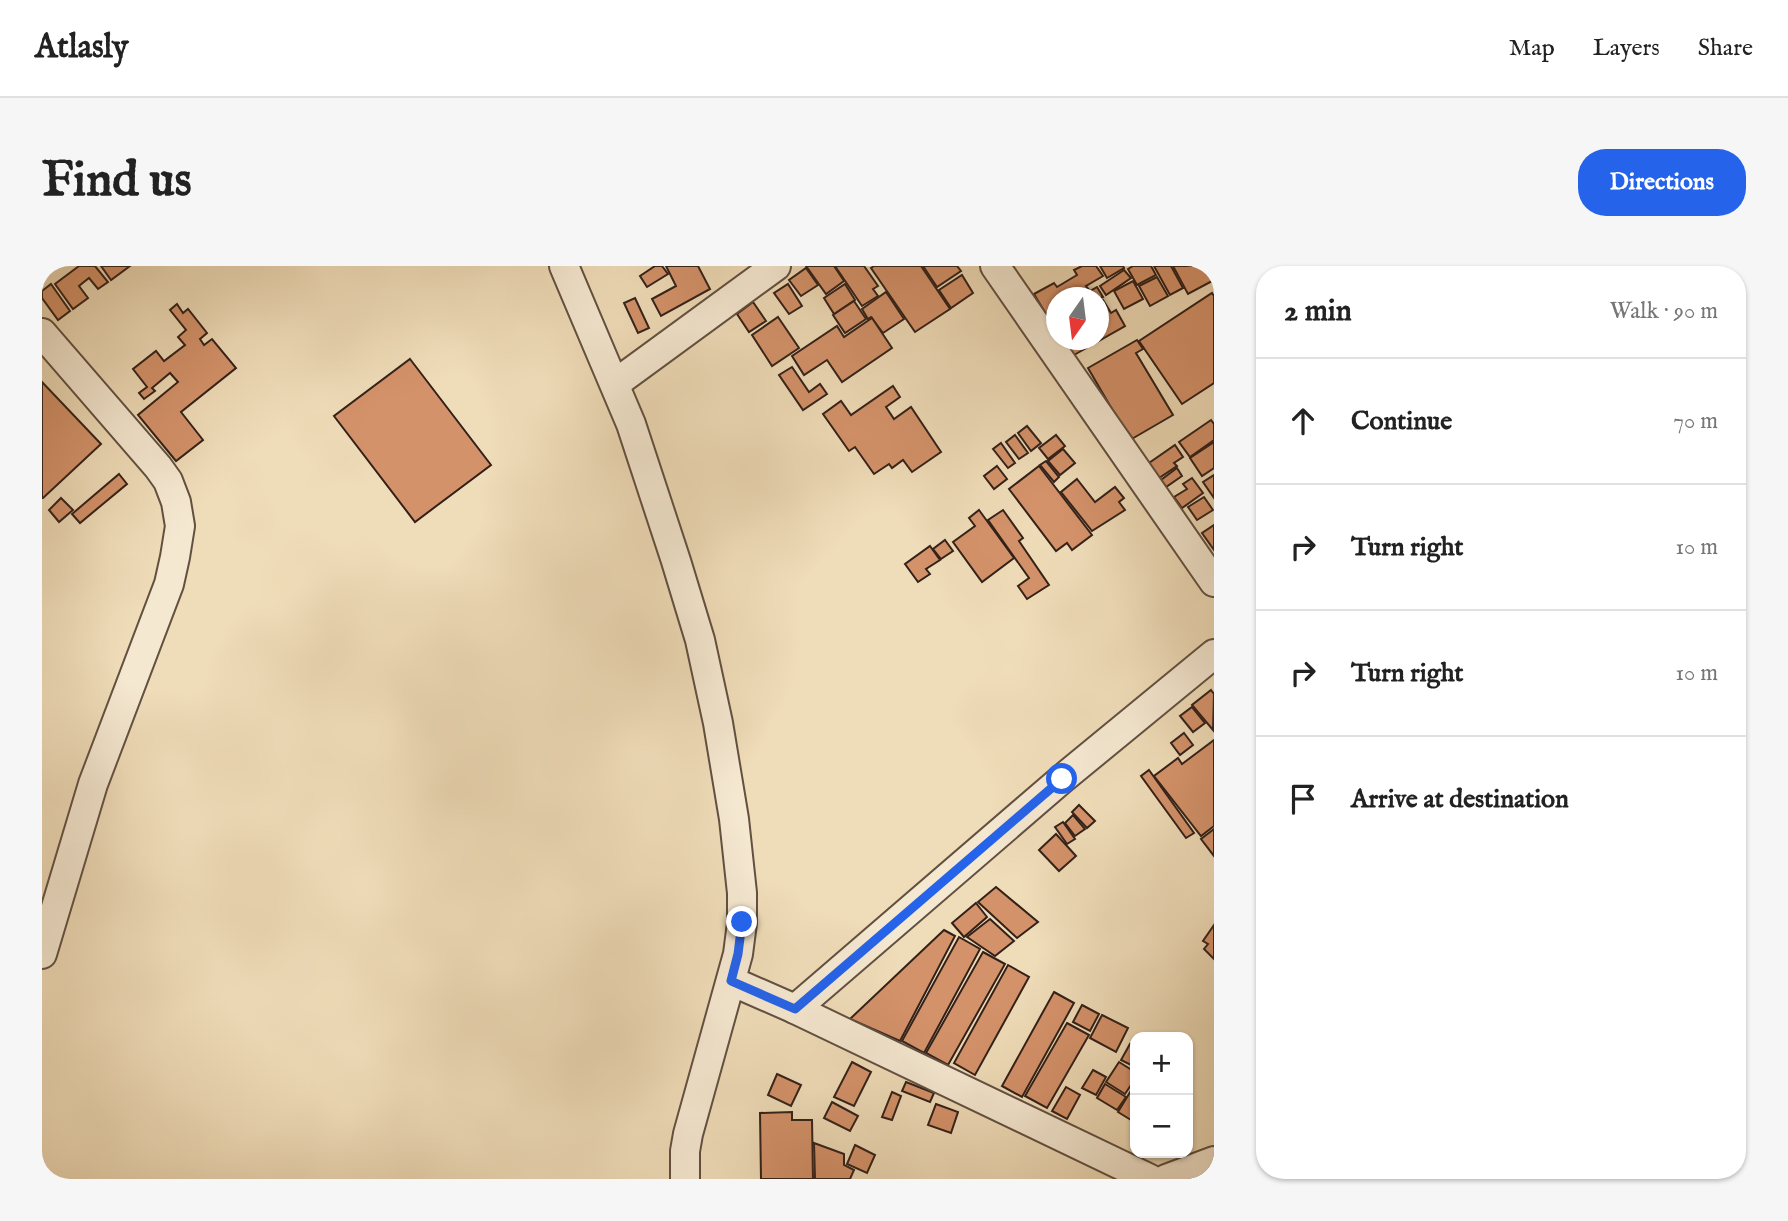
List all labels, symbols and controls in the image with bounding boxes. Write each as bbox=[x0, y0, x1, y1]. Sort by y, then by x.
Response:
text: Atlasly bbox=[35, 27, 128, 69]
text: Map bbox=[1509, 33, 1555, 64]
text: Layers bbox=[1593, 33, 1660, 64]
text: Share bbox=[1698, 33, 1753, 64]
button: Directions bbox=[1578, 149, 1746, 216]
text: Find us bbox=[42, 151, 192, 213]
north arrow bbox=[1046, 287, 1109, 350]
text: 2 min bbox=[1284, 293, 1352, 331]
text: Walk · 90 m bbox=[1610, 297, 1718, 326]
icon: ahead bbox=[1284, 402, 1322, 440]
text: Continue bbox=[1351, 405, 1452, 438]
text: 70 m bbox=[1673, 407, 1718, 436]
icon: right bbox=[1284, 528, 1322, 566]
text: Turn right bbox=[1351, 531, 1464, 564]
text: 10 m bbox=[1675, 533, 1718, 562]
icon: right bbox=[1284, 654, 1322, 692]
text: Turn right bbox=[1351, 657, 1464, 690]
text: 10 m bbox=[1675, 659, 1718, 688]
route start bbox=[1046, 763, 1077, 794]
icon: arrive bbox=[1284, 780, 1322, 818]
text: Arrive at destination bbox=[1351, 783, 1569, 816]
route end bbox=[726, 906, 757, 937]
map controls bbox=[1130, 1032, 1193, 1158]
button: + bbox=[1130, 1032, 1193, 1095]
button: − bbox=[1130, 1095, 1193, 1158]

